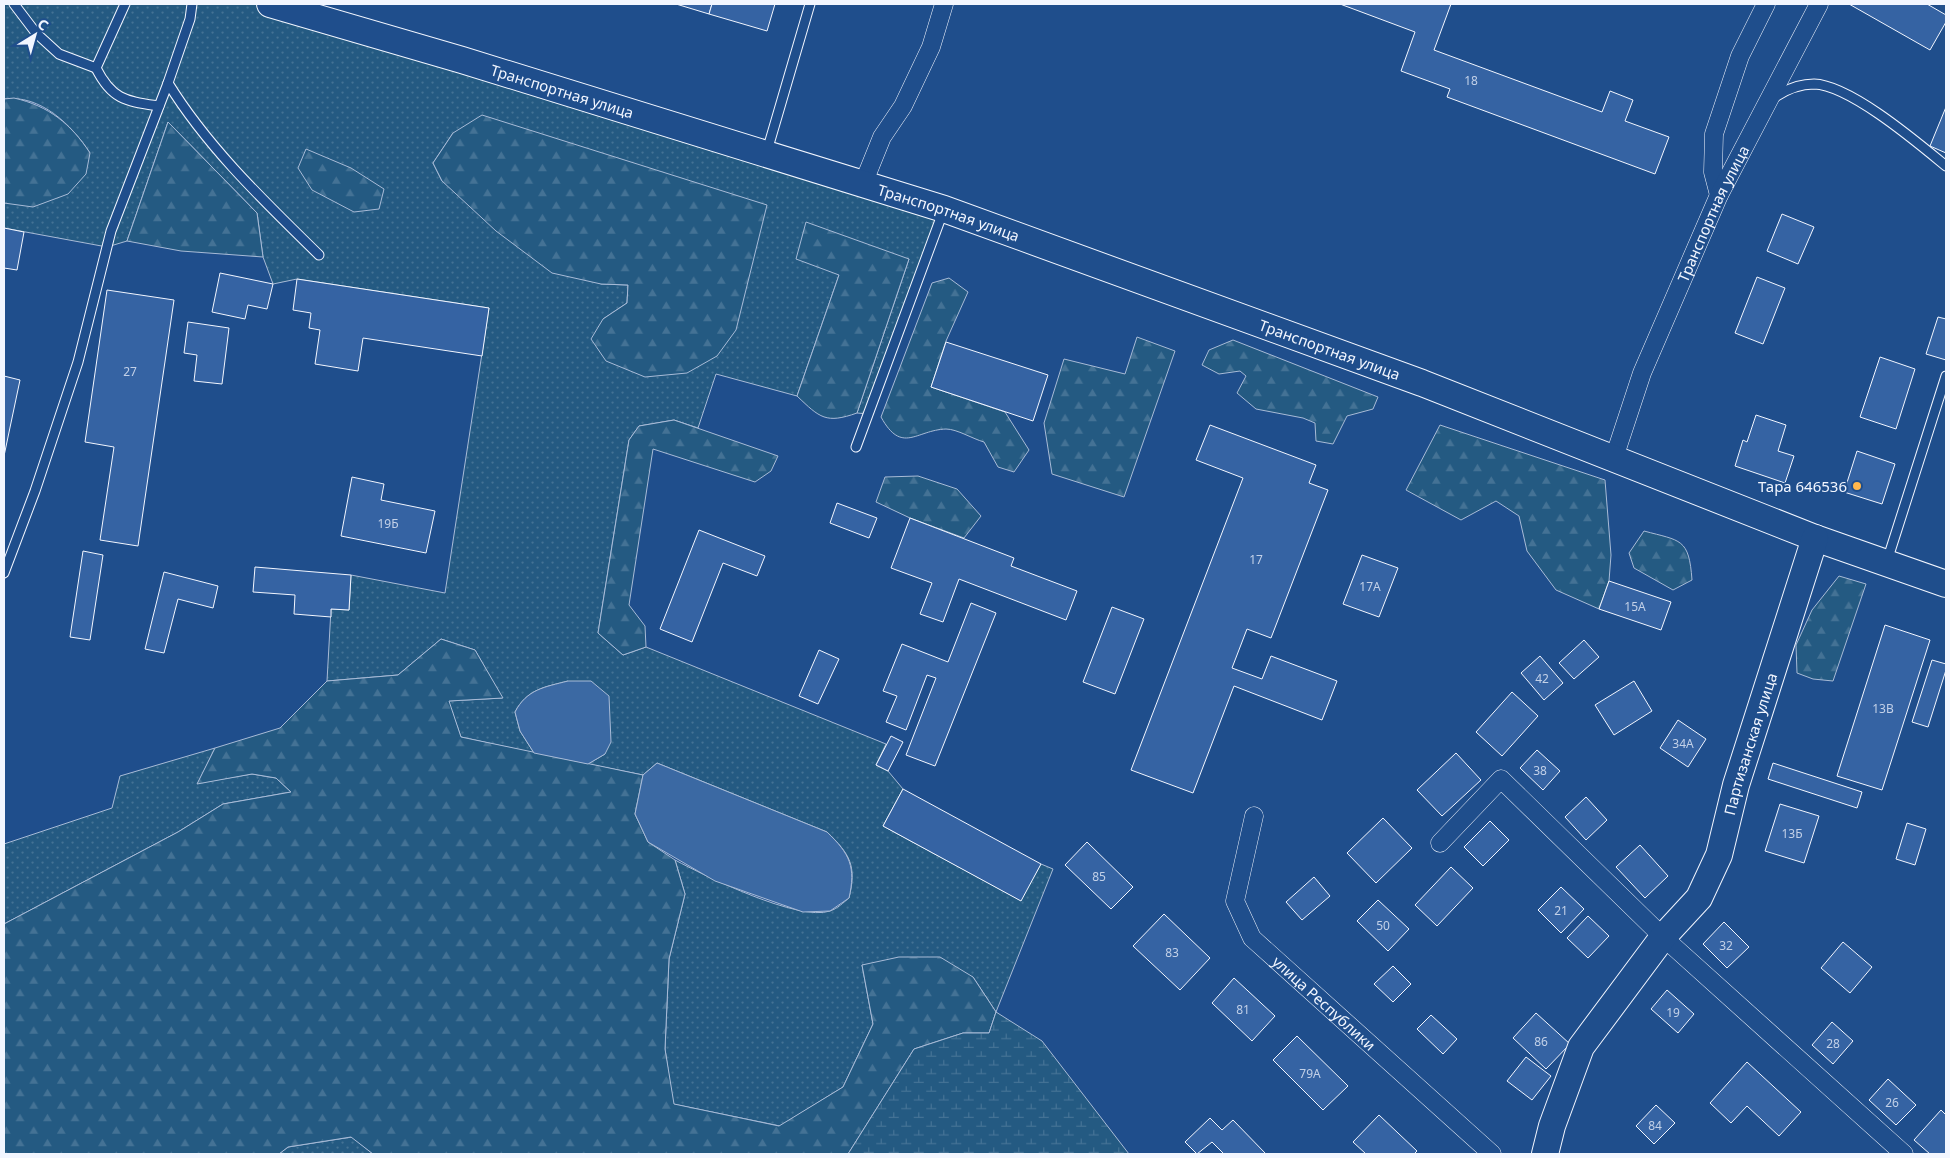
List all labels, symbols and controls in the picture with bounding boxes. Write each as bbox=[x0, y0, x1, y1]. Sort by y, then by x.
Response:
north arrow bbox=[10, 10, 60, 60]
text: С bbox=[34, 14, 52, 35]
street label: Транспортная улица bbox=[488, 60, 636, 123]
house number: 18 bbox=[1464, 72, 1478, 89]
street label: Транспортная улица bbox=[1673, 142, 1753, 285]
street label: Транспортная улица bbox=[875, 179, 1022, 246]
street label: Транспортная улица bbox=[1256, 315, 1403, 384]
house number: 27 bbox=[123, 363, 137, 380]
place label: Тара 646536 bbox=[1758, 476, 1847, 496]
marker: Тара 646536 bbox=[1851, 480, 1863, 492]
house number: 19Б bbox=[377, 515, 399, 532]
house number: 17 bbox=[1249, 551, 1263, 568]
house number: 17А bbox=[1359, 578, 1381, 595]
house number: 15А bbox=[1624, 598, 1646, 615]
house number: 42 bbox=[1535, 670, 1549, 687]
street label: Партизанская улица bbox=[1719, 670, 1781, 817]
house number: 13В bbox=[1872, 700, 1894, 717]
house number: 34А bbox=[1672, 735, 1694, 752]
house number: 38 bbox=[1533, 762, 1547, 779]
house number: 13Б bbox=[1781, 825, 1803, 842]
house number: 85 bbox=[1092, 868, 1106, 885]
house number: 21 bbox=[1554, 902, 1568, 919]
house number: 50 bbox=[1376, 917, 1390, 934]
house number: 32 bbox=[1719, 937, 1733, 954]
house number: 83 bbox=[1165, 944, 1179, 961]
street label: улица Республики bbox=[1268, 951, 1380, 1055]
house number: 81 bbox=[1236, 1001, 1250, 1018]
house number: 19 bbox=[1666, 1004, 1680, 1021]
house number: 86 bbox=[1534, 1033, 1548, 1050]
house number: 28 bbox=[1826, 1035, 1840, 1052]
house number: 79А bbox=[1299, 1065, 1321, 1082]
house number: 26 bbox=[1885, 1094, 1899, 1111]
house number: 84 bbox=[1648, 1117, 1662, 1134]

